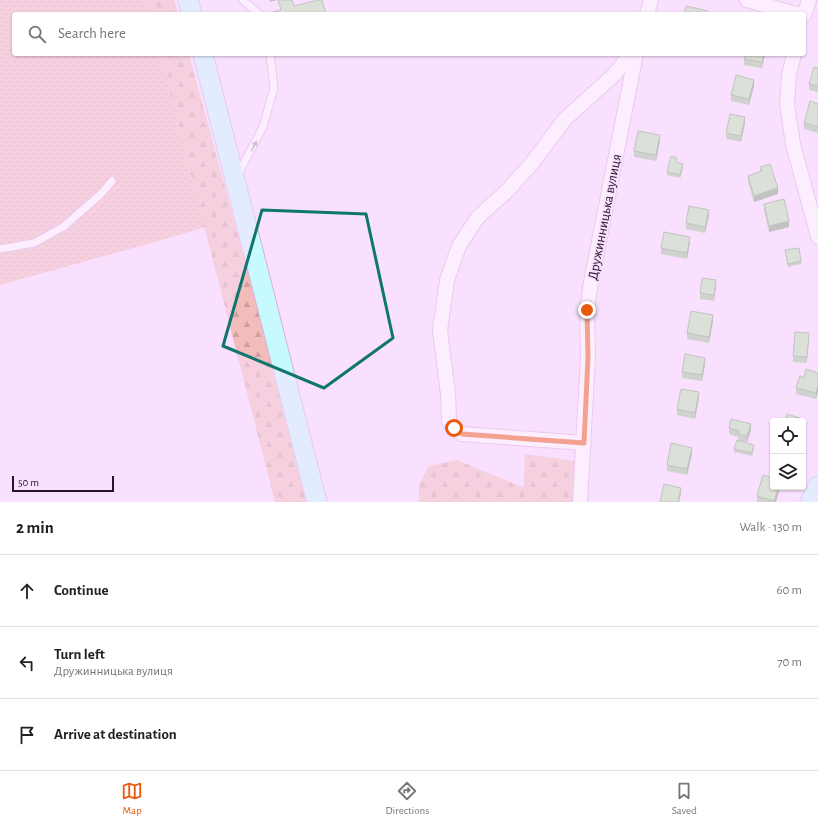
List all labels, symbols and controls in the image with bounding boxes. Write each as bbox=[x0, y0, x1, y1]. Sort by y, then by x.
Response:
search box bbox=[12, 12, 806, 56]
icon: search bbox=[26, 23, 48, 45]
text: Search here bbox=[58, 26, 126, 41]
one-way arrow bbox=[250, 140, 257, 151]
street label: Дружинницька вулиця bbox=[586, 153, 624, 281]
route end bbox=[578, 301, 596, 319]
map controls bbox=[770, 418, 806, 490]
button: locate bbox=[770, 418, 806, 454]
route start bbox=[445, 419, 463, 437]
button: layers bbox=[770, 454, 806, 490]
scale bar bbox=[12, 474, 114, 493]
text: 50 m bbox=[18, 477, 39, 488]
text: 2 min bbox=[16, 519, 54, 536]
text: Walk · 130 m bbox=[739, 521, 802, 534]
icon: ahead bbox=[16, 580, 38, 602]
text: Continue bbox=[54, 583, 109, 598]
text: 60 m bbox=[776, 584, 802, 597]
text: Turn left bbox=[54, 647, 105, 662]
icon: left bbox=[16, 652, 38, 674]
text: 70 m bbox=[777, 656, 802, 669]
text: Дружинницька вулиця bbox=[54, 665, 173, 678]
icon: arrive bbox=[16, 724, 38, 746]
text: Arrive at destination bbox=[54, 727, 177, 742]
tab: Map bbox=[121, 780, 143, 817]
tab: Directions bbox=[385, 780, 429, 817]
tab: Saved bbox=[672, 780, 697, 817]

